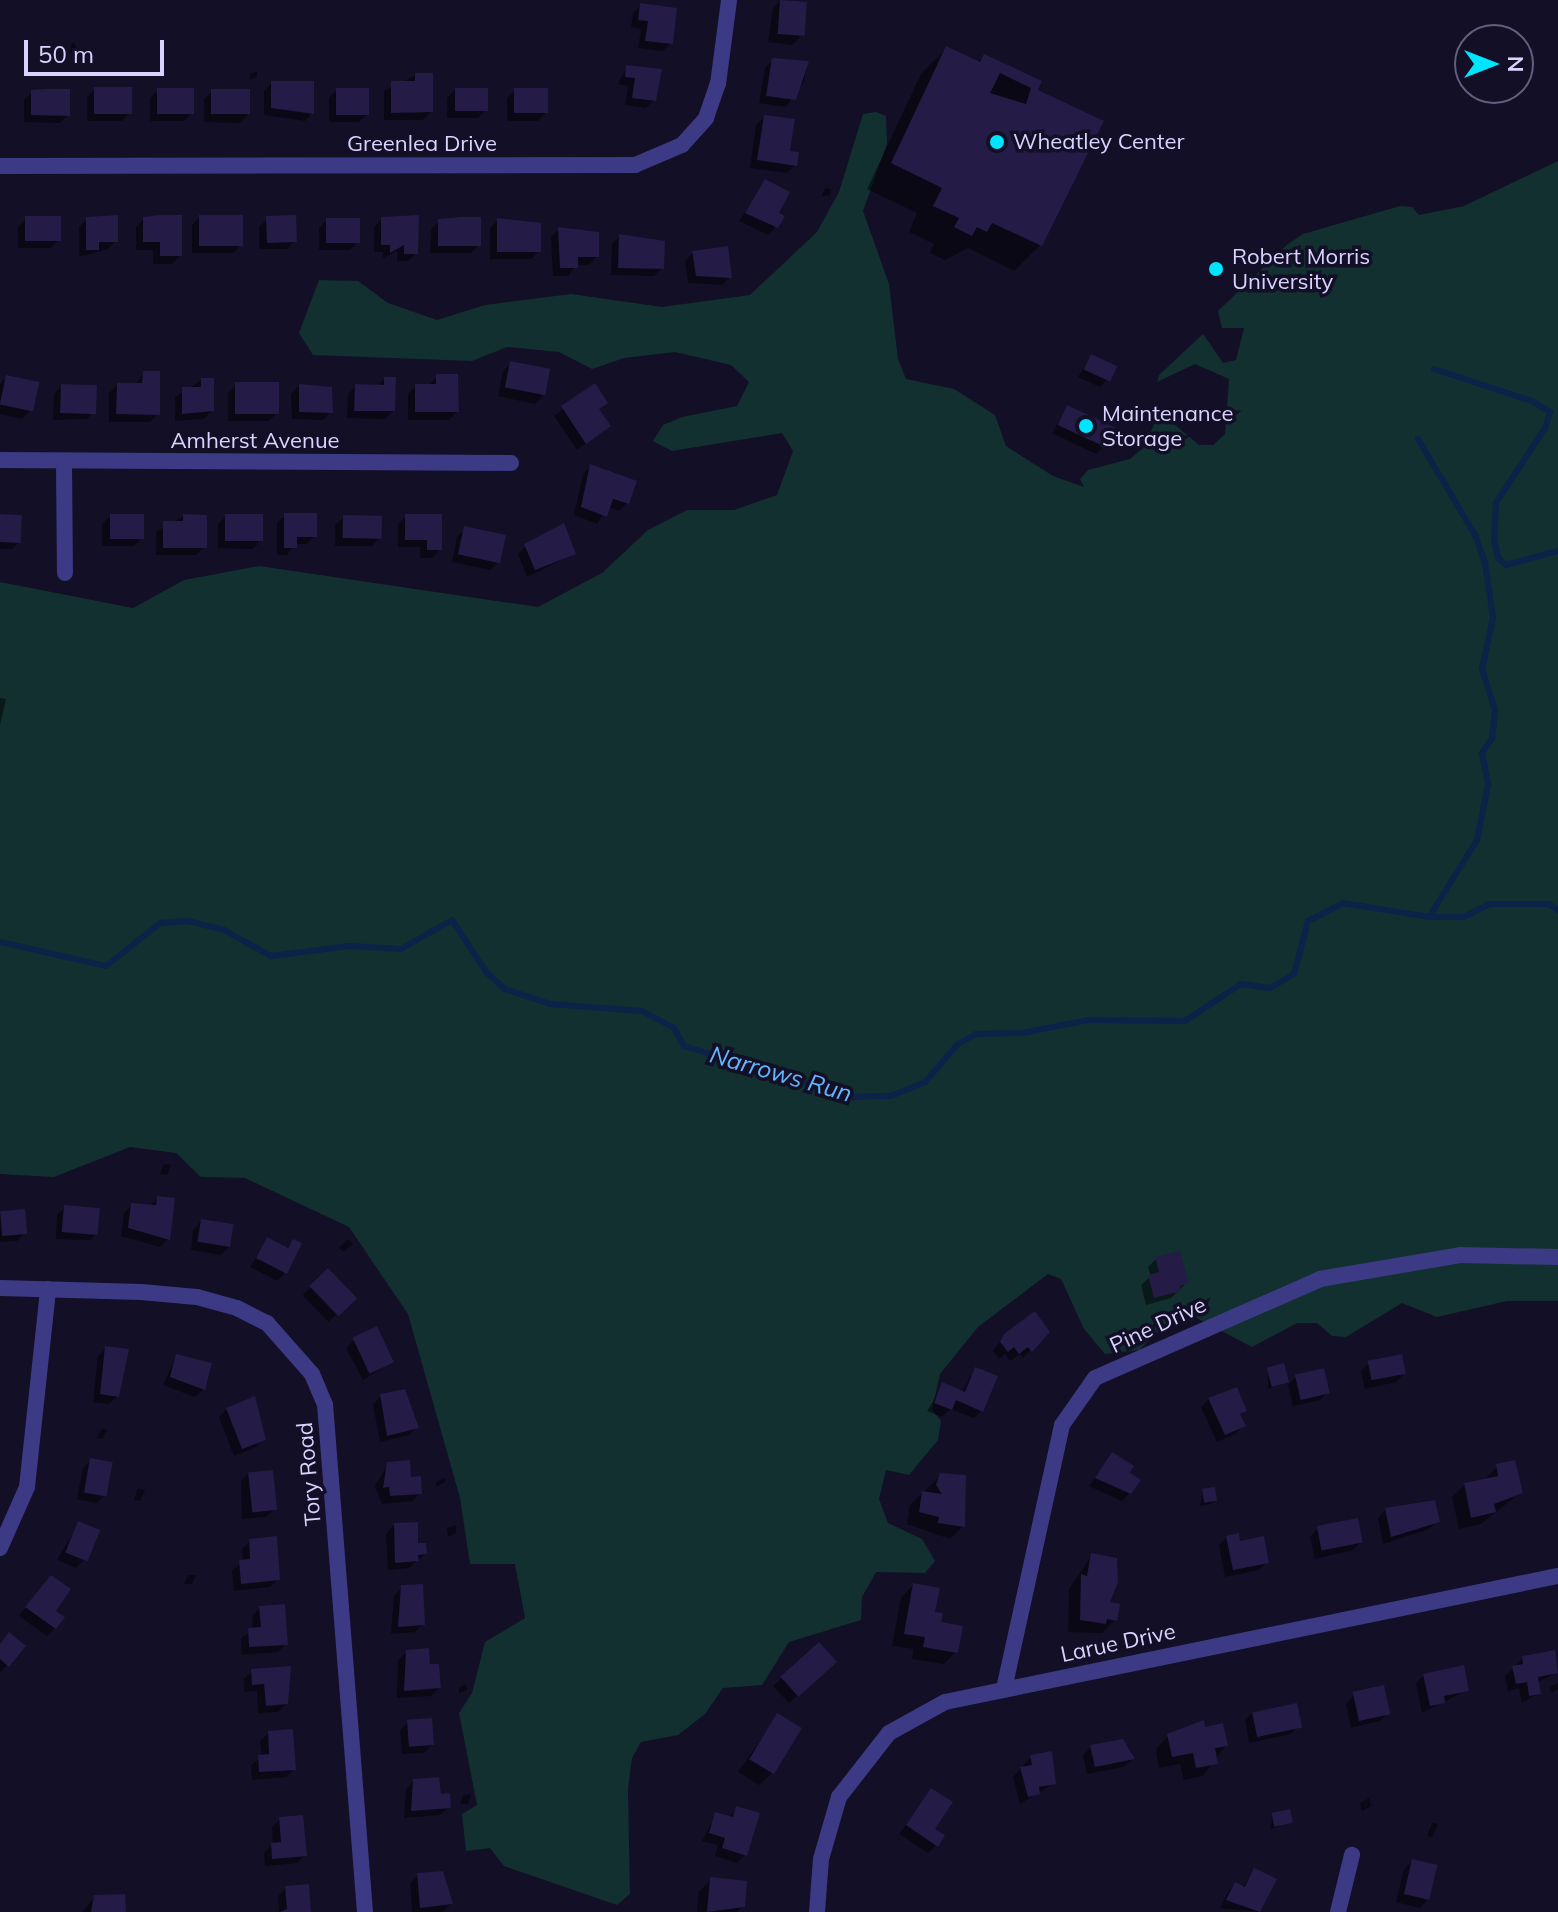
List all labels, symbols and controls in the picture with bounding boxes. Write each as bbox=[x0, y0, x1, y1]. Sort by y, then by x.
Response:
scale bar bbox=[28, 24, 168, 74]
north arrow bbox=[1454, 24, 1534, 104]
text: 50 m bbox=[38, 39, 94, 69]
text: N bbox=[1502, 56, 1530, 72]
place label: Wheatley Center bbox=[1013, 129, 1184, 155]
street label: Greenlea Drive bbox=[347, 131, 497, 157]
marker: Wheatley Center bbox=[988, 133, 1006, 151]
place label: Robert Morris University bbox=[1232, 243, 1370, 294]
marker: Robert Morris University bbox=[1207, 260, 1225, 278]
place label: Maintenance Storage bbox=[1102, 400, 1233, 452]
marker: Maintenance Storage bbox=[1077, 417, 1095, 435]
street label: Amherst Avenue bbox=[170, 428, 340, 454]
water label: Narrows Run bbox=[707, 1040, 855, 1108]
street label: Pine Drive bbox=[1106, 1291, 1210, 1359]
street label: Tory Road bbox=[291, 1421, 327, 1527]
street label: Larue Drive bbox=[1058, 1618, 1178, 1668]

